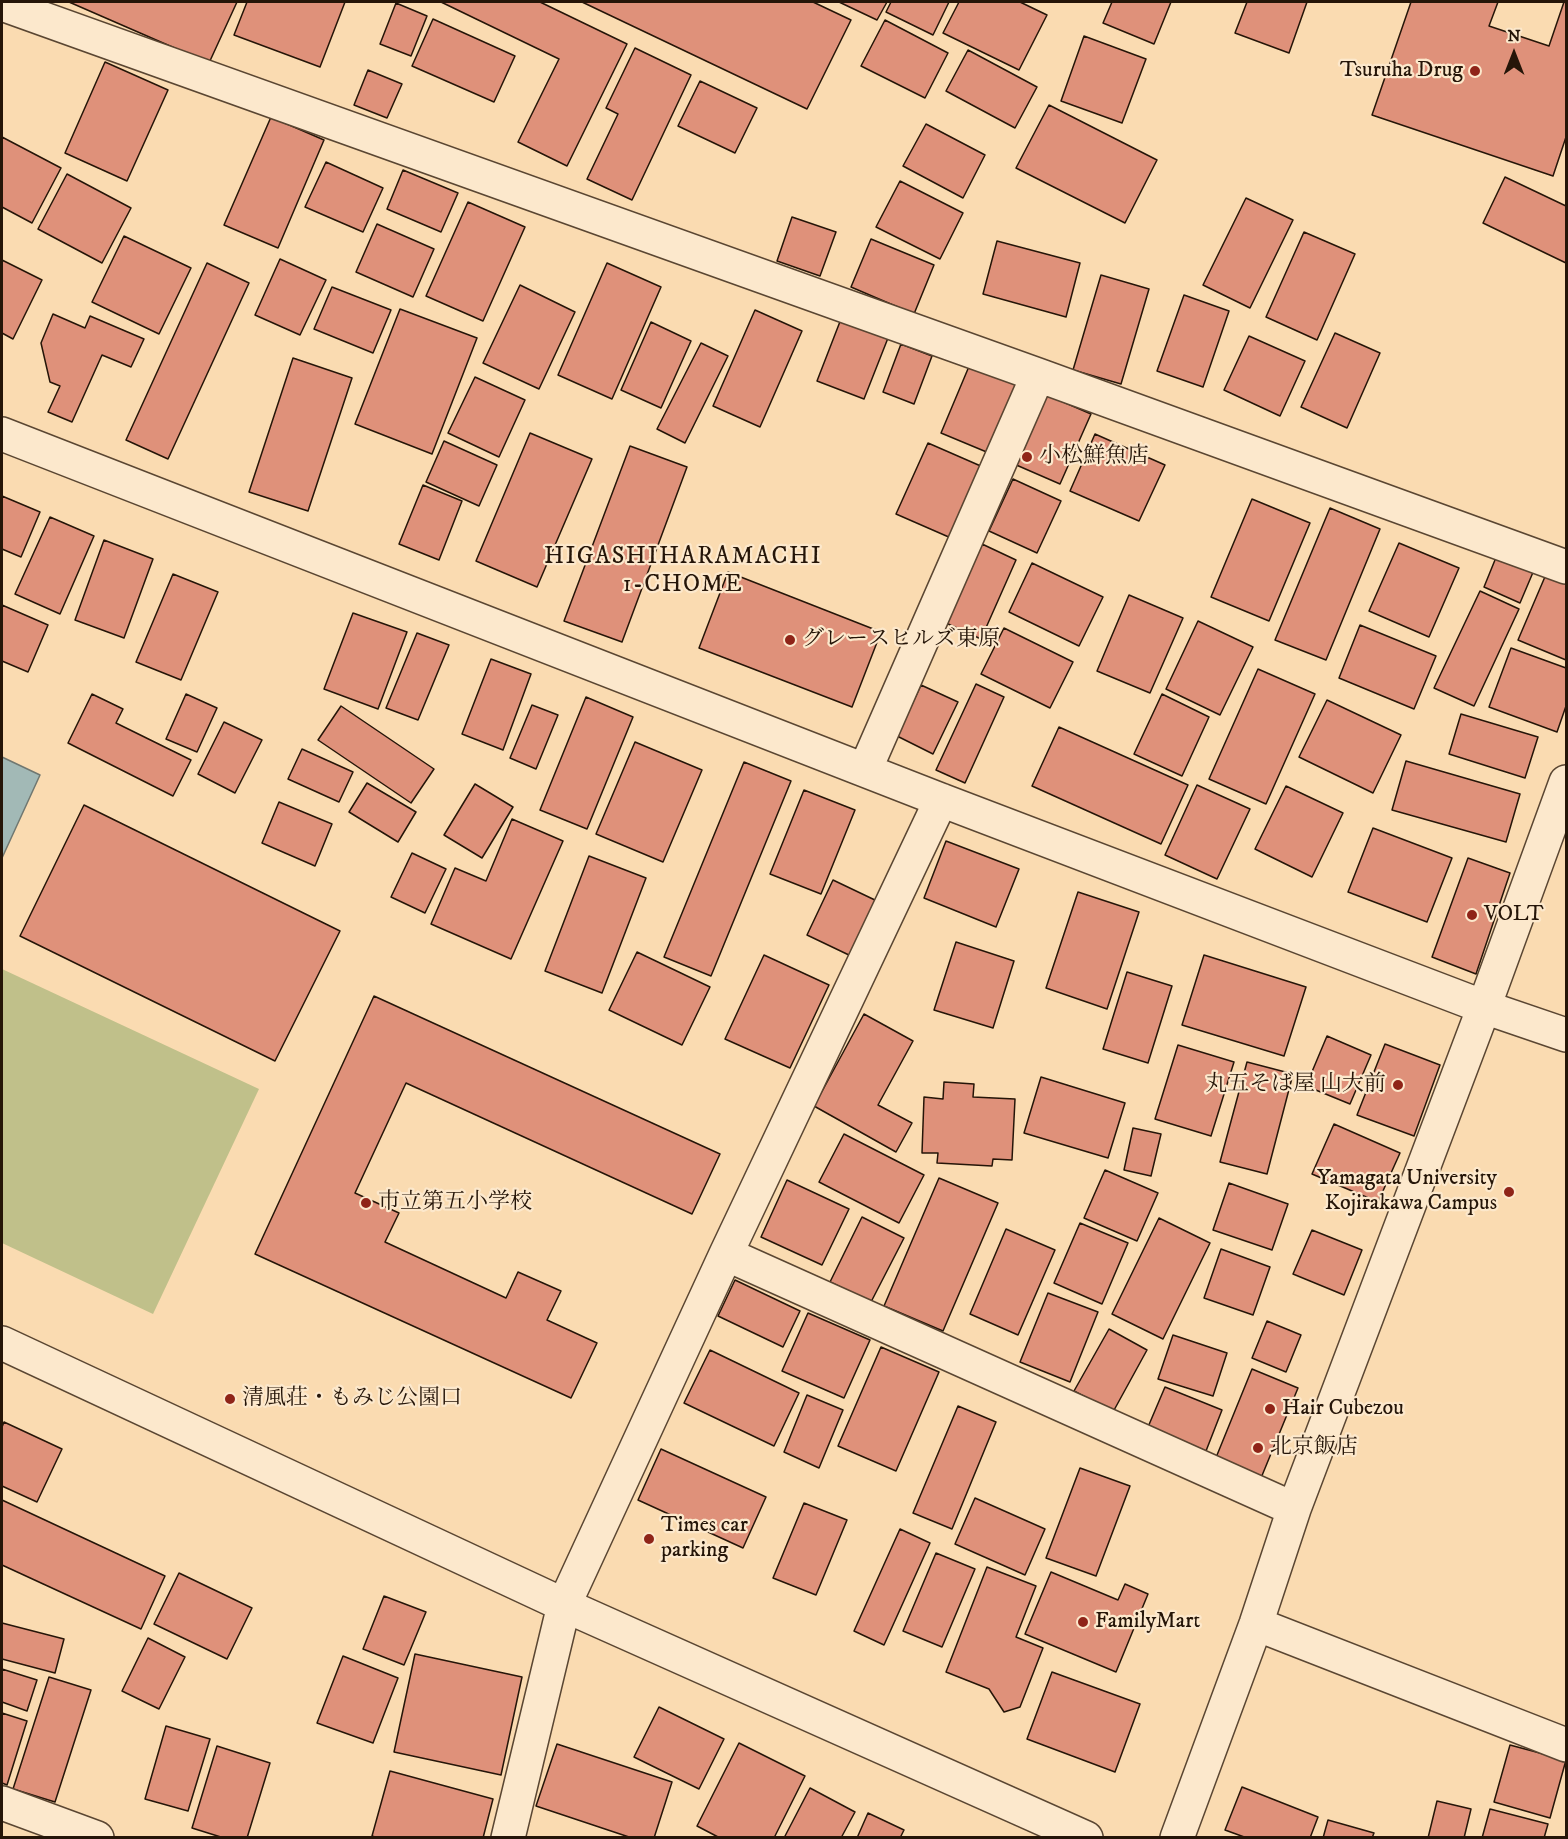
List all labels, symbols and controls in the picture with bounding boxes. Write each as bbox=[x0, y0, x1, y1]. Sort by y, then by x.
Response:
north arrow bbox=[1484, 24, 1544, 84]
text: N bbox=[1507, 26, 1521, 46]
place label: Tsuruha Drug bbox=[1340, 58, 1463, 84]
marker: Tsuruha Drug bbox=[1468, 64, 1482, 78]
place label: 小松鮮魚店 bbox=[1039, 444, 1149, 470]
marker: 小松鮮魚店 bbox=[1020, 450, 1034, 464]
district label: HIGASHIHARAMACHI 1-CHOME bbox=[544, 544, 822, 600]
place label: グレースヒルズ東原 bbox=[802, 627, 1000, 653]
marker: グレースヒルズ東原 bbox=[783, 633, 797, 647]
place label: VOLT bbox=[1484, 902, 1544, 928]
marker: VOLT bbox=[1465, 908, 1479, 922]
place label: 丸五そば屋 山大前 bbox=[1205, 1072, 1386, 1098]
marker: 丸五そば屋 山大前 bbox=[1391, 1078, 1405, 1092]
place label: Yamagata University Kojirakawa Campus bbox=[1317, 1166, 1497, 1218]
marker: Yamagata University Kojirakawa Campus bbox=[1502, 1185, 1516, 1199]
place label: 市立第五小学校 bbox=[378, 1190, 532, 1216]
marker: 市立第五小学校 bbox=[359, 1196, 373, 1210]
place label: 清風荘・もみじ公園口 bbox=[242, 1386, 462, 1412]
marker: 清風荘・もみじ公園口 bbox=[223, 1392, 237, 1406]
place label: Hair Cubezou bbox=[1282, 1396, 1404, 1422]
marker: Hair Cubezou bbox=[1263, 1402, 1277, 1416]
place label: 北京飯店 bbox=[1270, 1435, 1358, 1461]
marker: 北京飯店 bbox=[1251, 1441, 1265, 1455]
place label: Times car parking bbox=[661, 1513, 748, 1564]
marker: Times car parking bbox=[642, 1532, 656, 1546]
place label: FamilyMart bbox=[1095, 1609, 1200, 1635]
marker: FamilyMart bbox=[1076, 1615, 1090, 1629]

